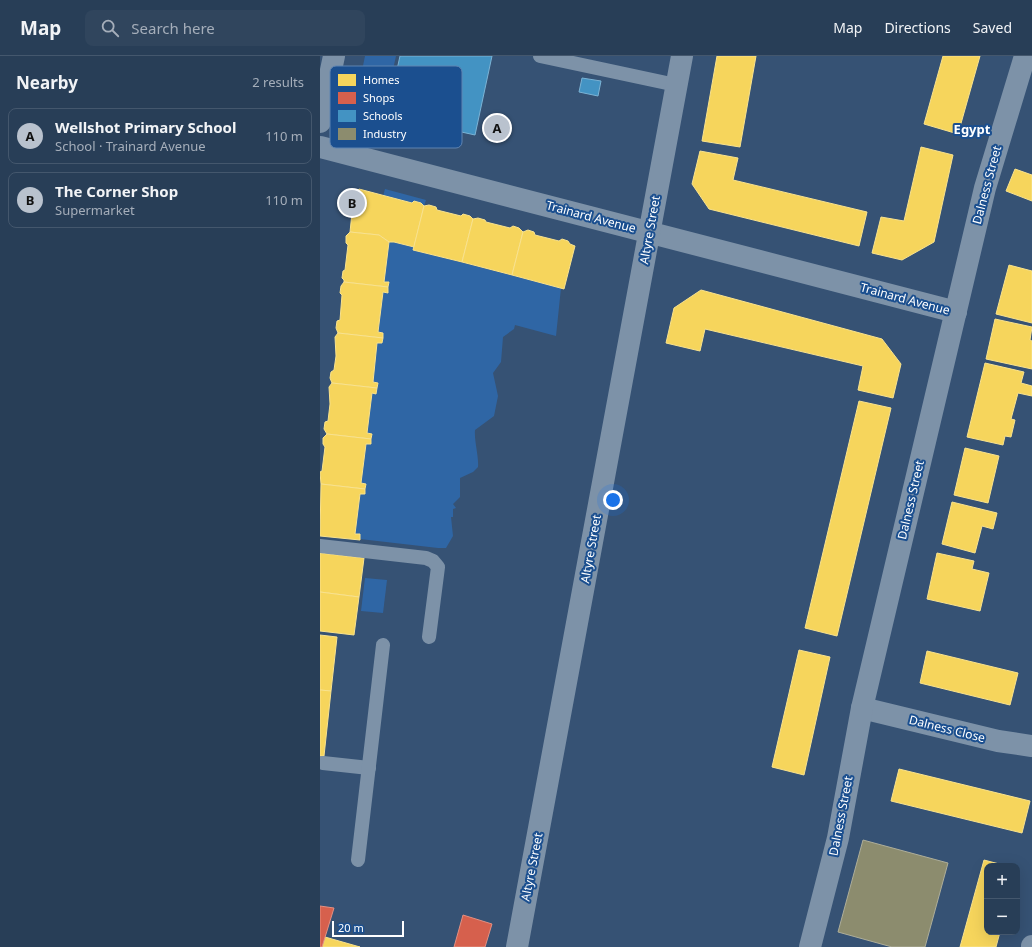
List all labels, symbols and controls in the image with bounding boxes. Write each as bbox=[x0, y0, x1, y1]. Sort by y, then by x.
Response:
search box bbox=[85, 10, 365, 46]
text: Map bbox=[20, 15, 61, 41]
icon: search bbox=[99, 17, 121, 39]
text: Search here bbox=[131, 18, 215, 38]
text: Map bbox=[833, 18, 862, 37]
text: Directions bbox=[884, 18, 951, 37]
text: Saved bbox=[973, 18, 1012, 37]
legend bbox=[330, 66, 462, 148]
text: Nearby bbox=[16, 71, 78, 94]
text: Homes bbox=[363, 72, 400, 87]
text: 2 results bbox=[252, 73, 304, 91]
text: Shops bbox=[363, 90, 395, 105]
text: Schools bbox=[363, 108, 403, 123]
pin: A bbox=[484, 113, 510, 143]
text: Wellshot Primary School bbox=[55, 117, 236, 137]
district label: Egypt bbox=[954, 120, 991, 138]
text: Industry bbox=[363, 126, 407, 141]
text: A bbox=[26, 127, 35, 145]
text: 110 m bbox=[265, 127, 303, 145]
text: School · Trainard Avenue bbox=[55, 137, 206, 155]
street label: Dalness Street bbox=[968, 143, 1005, 226]
text: The Corner Shop bbox=[55, 181, 178, 201]
pin: B bbox=[339, 188, 365, 218]
text: B bbox=[26, 191, 34, 209]
text: 110 m bbox=[265, 191, 303, 209]
street label: Altyre Street bbox=[635, 194, 664, 266]
street label: Trainard Avenue bbox=[544, 196, 638, 237]
text: Supermarket bbox=[55, 201, 135, 219]
street label: Trainard Avenue bbox=[858, 278, 952, 319]
street label: Dalness Street bbox=[893, 458, 928, 541]
your location bbox=[603, 490, 623, 510]
street label: Altyre Street bbox=[576, 513, 605, 585]
street label: Dalness Close bbox=[907, 711, 987, 746]
street label: Dalness Street bbox=[824, 774, 857, 857]
street label: Altyre Street bbox=[517, 831, 547, 903]
map controls bbox=[984, 863, 1020, 935]
button: + bbox=[984, 863, 1020, 899]
button: − bbox=[984, 899, 1020, 935]
scale bar bbox=[332, 919, 404, 938]
text: 20 m bbox=[338, 920, 364, 935]

